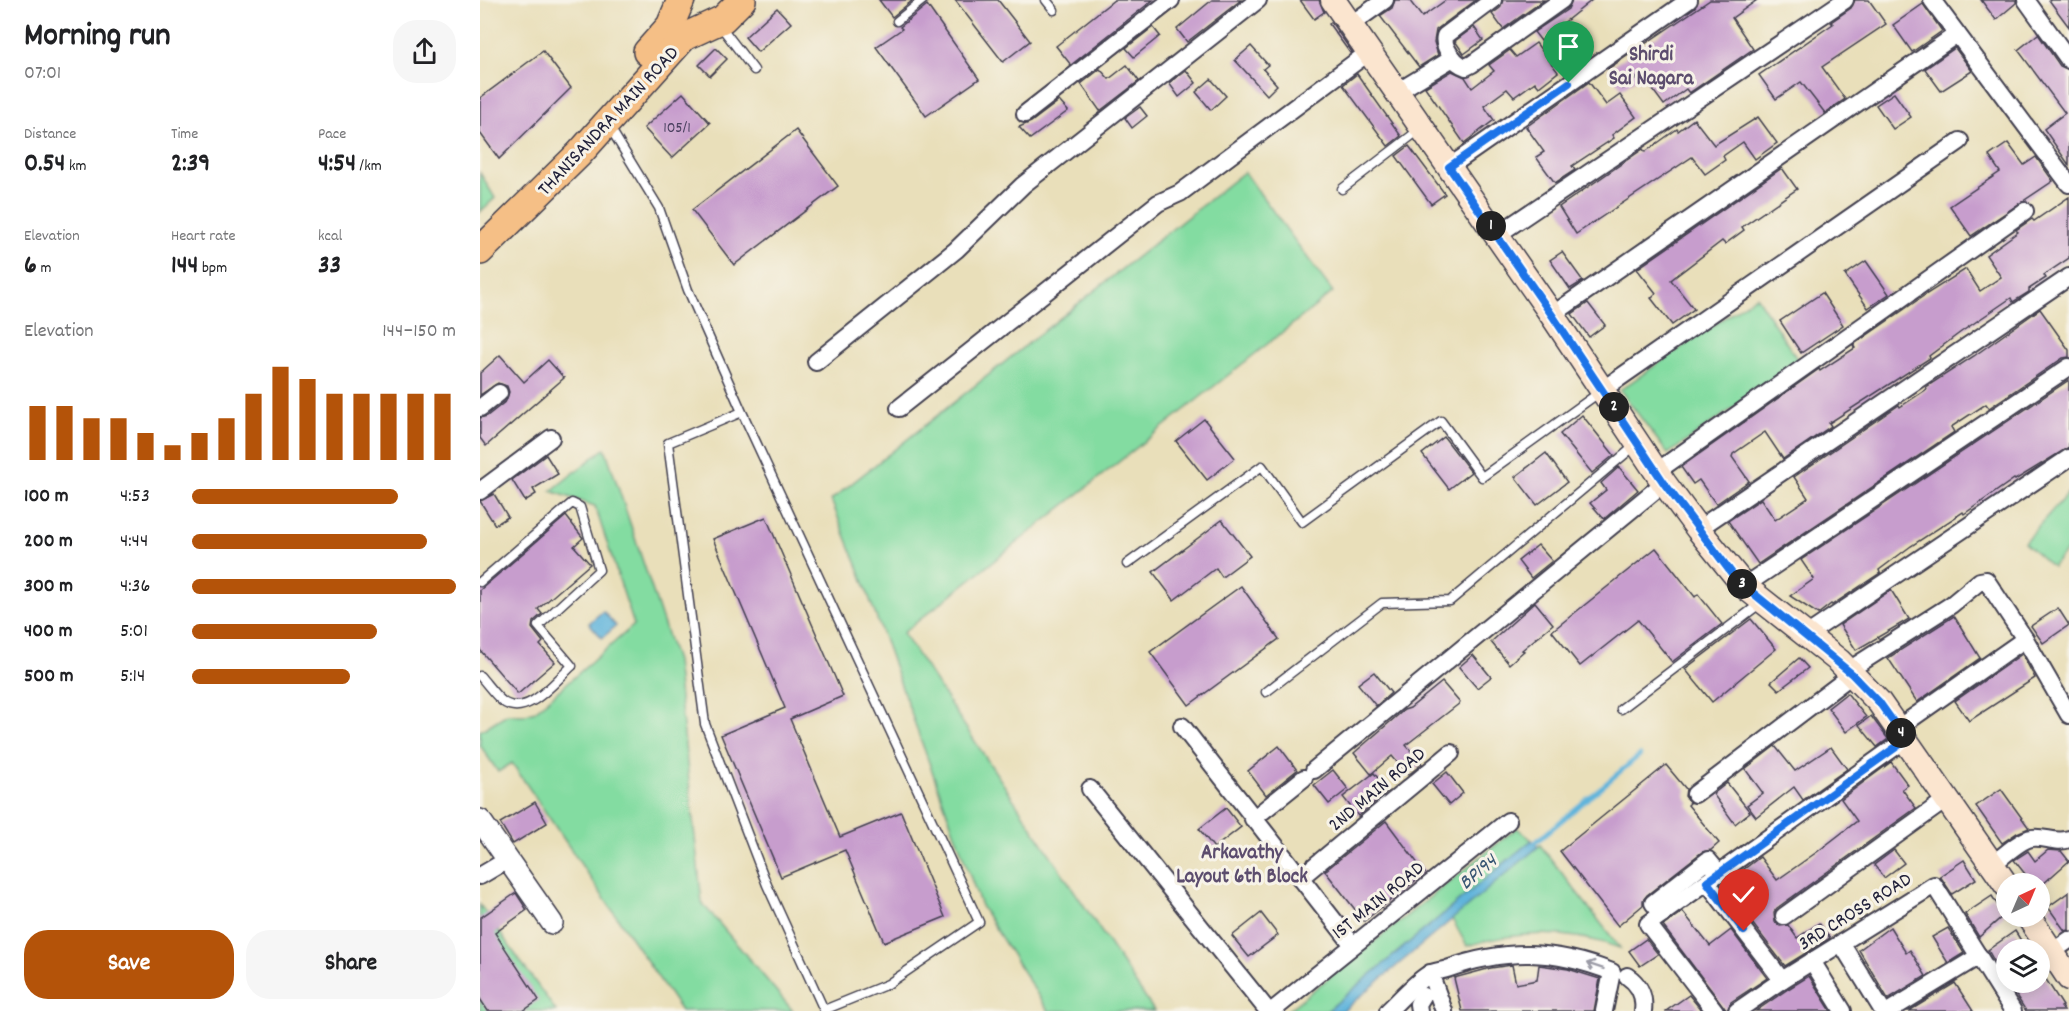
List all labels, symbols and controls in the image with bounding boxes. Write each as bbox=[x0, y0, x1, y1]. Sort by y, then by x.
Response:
text: Morning run bbox=[24, 14, 171, 61]
button: share bbox=[393, 20, 456, 83]
pin bbox=[1543, 21, 1594, 83]
icon: arrive bbox=[1552, 30, 1585, 63]
street label: THANISANDRA MAIN ROAD bbox=[532, 41, 686, 203]
district label: Shirdi Sai Nagara bbox=[1609, 41, 1694, 95]
text: 07:01 bbox=[24, 60, 61, 88]
house number: 105/1 bbox=[663, 117, 691, 140]
text: Distance bbox=[24, 123, 76, 146]
text: Time bbox=[171, 123, 198, 146]
text: Pace bbox=[318, 123, 346, 146]
text: 0.54 bbox=[24, 146, 65, 183]
text: 2:39 bbox=[171, 146, 210, 183]
text: 4:54 bbox=[318, 146, 356, 183]
text: km bbox=[65, 155, 87, 178]
text: /km bbox=[356, 155, 382, 178]
pin: 1 bbox=[1476, 211, 1506, 241]
text: 1 bbox=[1489, 214, 1493, 237]
text: Elevation bbox=[24, 225, 80, 248]
text: Heart rate bbox=[171, 225, 236, 248]
text: kcal bbox=[318, 225, 342, 248]
text: 6 bbox=[24, 248, 37, 285]
text: 144 bbox=[171, 248, 198, 285]
text: 33 bbox=[318, 248, 341, 285]
text: m bbox=[37, 257, 51, 280]
text: bpm bbox=[198, 257, 227, 280]
text: Elevation bbox=[24, 318, 94, 346]
text: 144–150 m bbox=[382, 318, 456, 346]
pin: 2 bbox=[1599, 392, 1629, 422]
text: 2 bbox=[1611, 395, 1618, 418]
text: 100 m bbox=[24, 483, 69, 511]
text: 4:53 bbox=[120, 483, 150, 511]
text: 200 m bbox=[24, 528, 73, 556]
text: 4:44 bbox=[120, 528, 148, 556]
pin: 3 bbox=[1727, 569, 1757, 599]
text: 3 bbox=[1738, 572, 1746, 595]
text: 300 m bbox=[24, 573, 73, 601]
text: 4:36 bbox=[120, 573, 150, 601]
text: 400 m bbox=[24, 618, 72, 646]
text: 5:01 bbox=[120, 618, 148, 646]
text: 500 m bbox=[24, 663, 73, 691]
text: 5:14 bbox=[120, 663, 145, 691]
pin: 4 bbox=[1886, 718, 1916, 748]
text: 4 bbox=[1898, 721, 1904, 744]
street label: 2ND MAIN ROAD bbox=[1323, 741, 1433, 839]
district label: Arkavathy Layout 6th Block bbox=[1176, 839, 1308, 893]
water label: BP194 bbox=[1453, 847, 1506, 898]
street label: 1ST MAIN ROAD bbox=[1327, 855, 1431, 947]
street label: 3RD CROSS ROAD bbox=[1793, 866, 1918, 959]
pin bbox=[1718, 869, 1769, 931]
north arrow bbox=[1996, 873, 2050, 927]
map controls bbox=[1996, 873, 2050, 993]
icon: check bbox=[1727, 878, 1760, 911]
button: Save bbox=[24, 930, 234, 999]
button: Share bbox=[246, 930, 456, 999]
button: layers bbox=[1996, 939, 2050, 993]
one-way arrow bbox=[1586, 959, 1605, 970]

